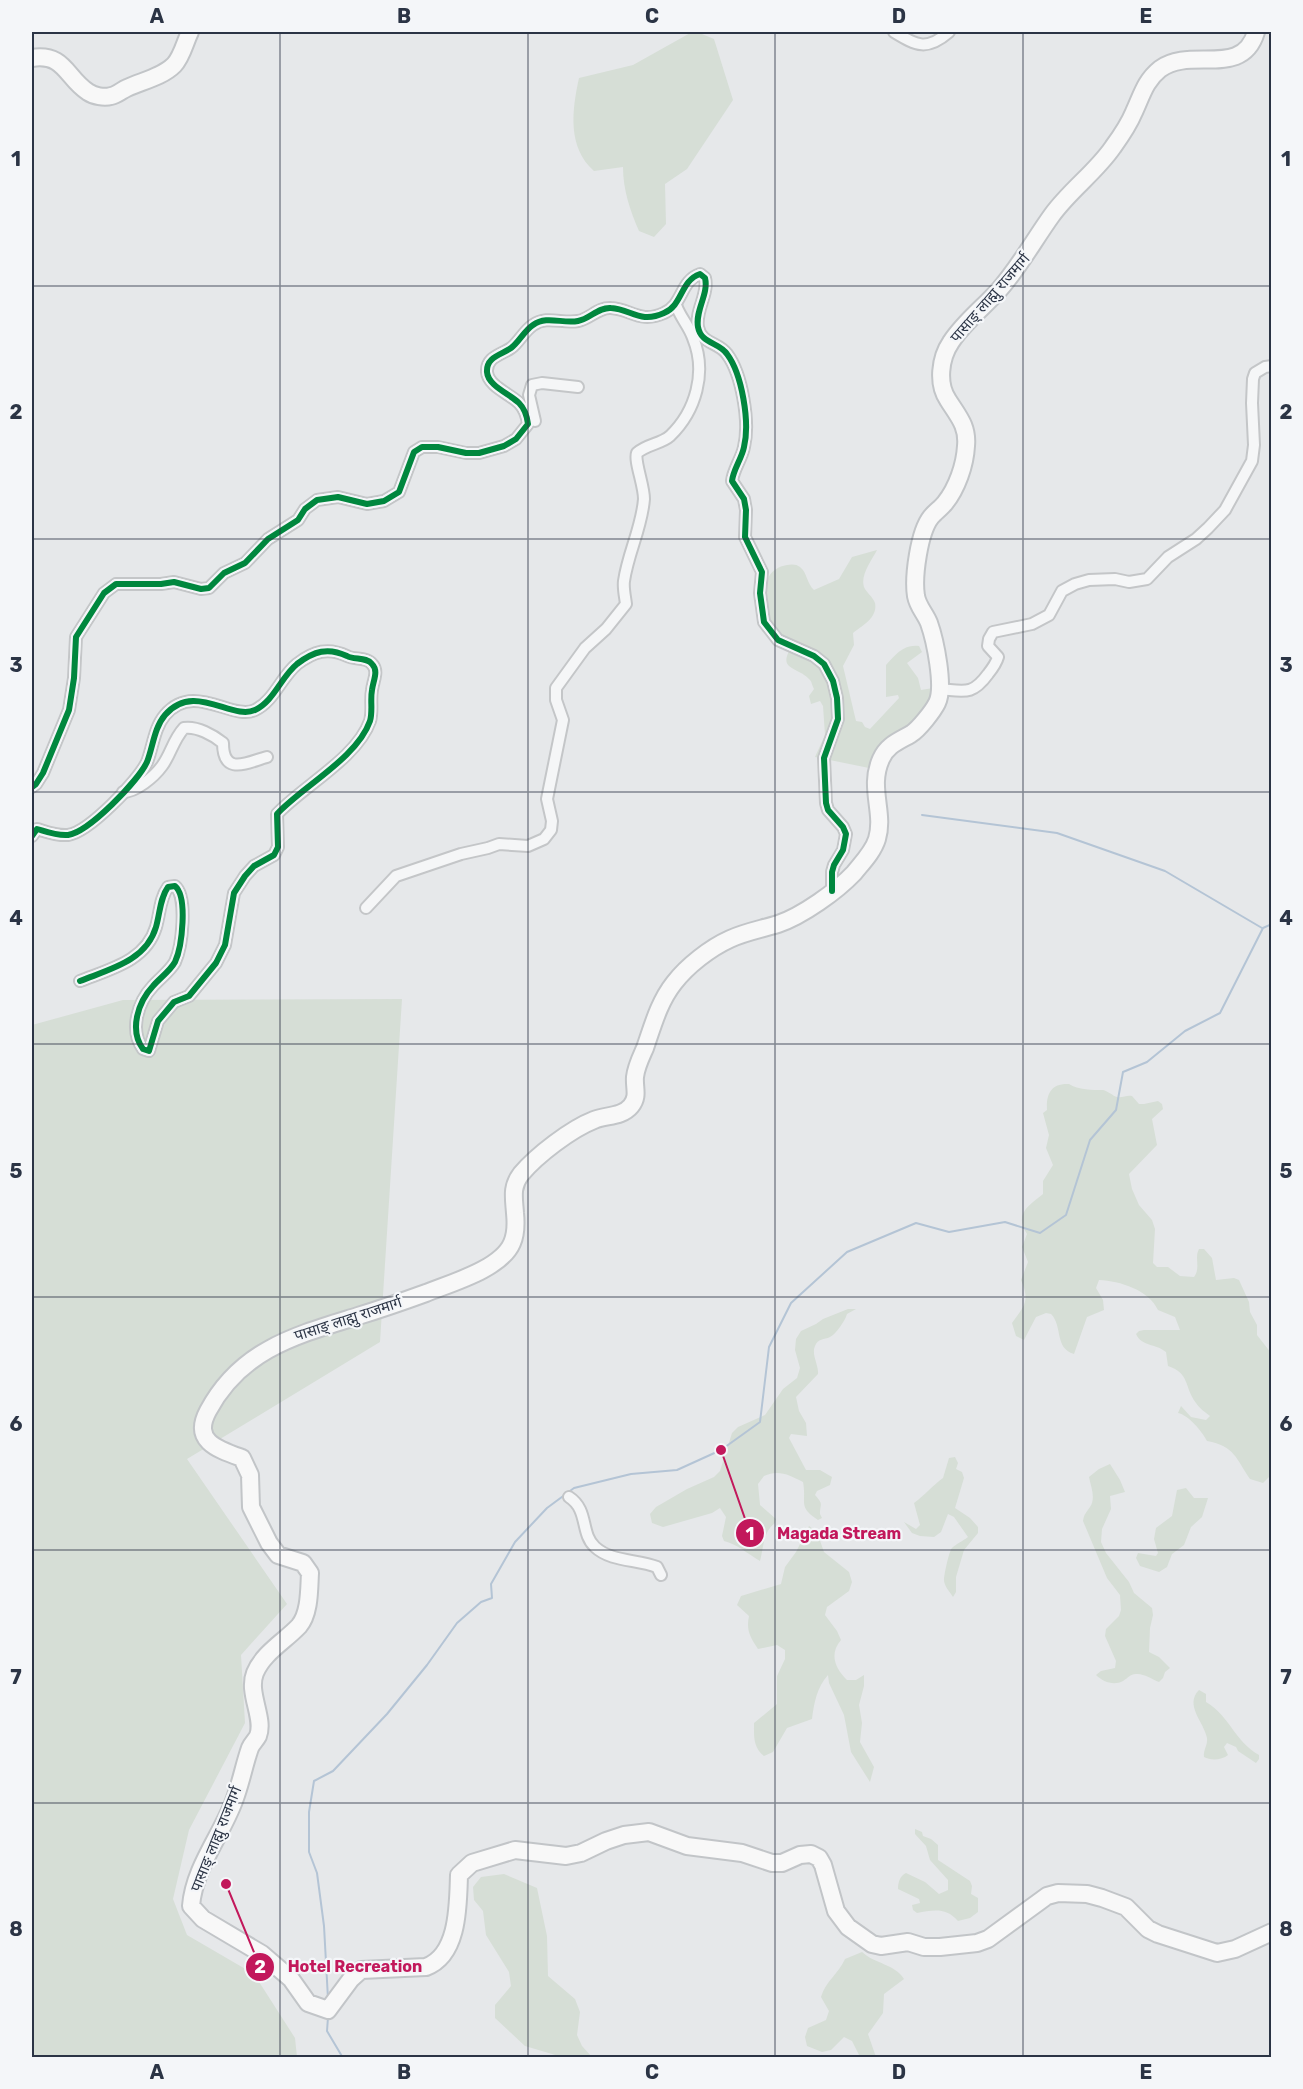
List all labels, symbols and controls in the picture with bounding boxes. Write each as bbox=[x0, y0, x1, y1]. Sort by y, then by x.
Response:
text: A bbox=[150, 4, 165, 28]
text: B bbox=[397, 4, 411, 28]
text: C bbox=[645, 4, 659, 28]
text: D bbox=[892, 4, 906, 28]
text: E bbox=[1140, 4, 1152, 28]
text: 1 bbox=[11, 147, 21, 171]
text: 1 bbox=[1281, 147, 1291, 171]
street label: पासाङ् लाह्मु राजमार्ग bbox=[947, 249, 1036, 348]
text: 2 bbox=[10, 400, 23, 424]
text: 2 bbox=[1280, 400, 1293, 424]
text: 3 bbox=[9, 653, 23, 677]
text: 3 bbox=[1279, 653, 1293, 677]
text: 4 bbox=[9, 906, 23, 930]
text: 4 bbox=[1279, 906, 1293, 930]
text: 5 bbox=[10, 1159, 23, 1183]
text: 5 bbox=[1280, 1159, 1293, 1183]
street label: पासाङ् लाह्मु राजमार्ग bbox=[292, 1293, 406, 1347]
text: 6 bbox=[9, 1412, 23, 1436]
text: 6 bbox=[1279, 1412, 1293, 1436]
callout: Magada Stream bbox=[735, 1516, 913, 1550]
text: 1 bbox=[746, 1523, 754, 1545]
text: Magada Stream bbox=[777, 1524, 901, 1543]
text: 7 bbox=[10, 1665, 22, 1689]
text: 7 bbox=[1280, 1665, 1292, 1689]
street label: पासाङ् लाह्मु राजमार्ग bbox=[187, 1783, 248, 1895]
text: 8 bbox=[9, 1917, 23, 1941]
text: 8 bbox=[1279, 1917, 1293, 1941]
callout: Hotel Recreation bbox=[245, 1950, 434, 1984]
text: 2 bbox=[254, 1956, 266, 1978]
text: Hotel Recreation bbox=[288, 1957, 422, 1976]
text: A bbox=[150, 2060, 165, 2084]
text: B bbox=[397, 2060, 411, 2084]
text: C bbox=[645, 2060, 659, 2084]
text: D bbox=[892, 2060, 906, 2084]
text: E bbox=[1140, 2060, 1152, 2084]

